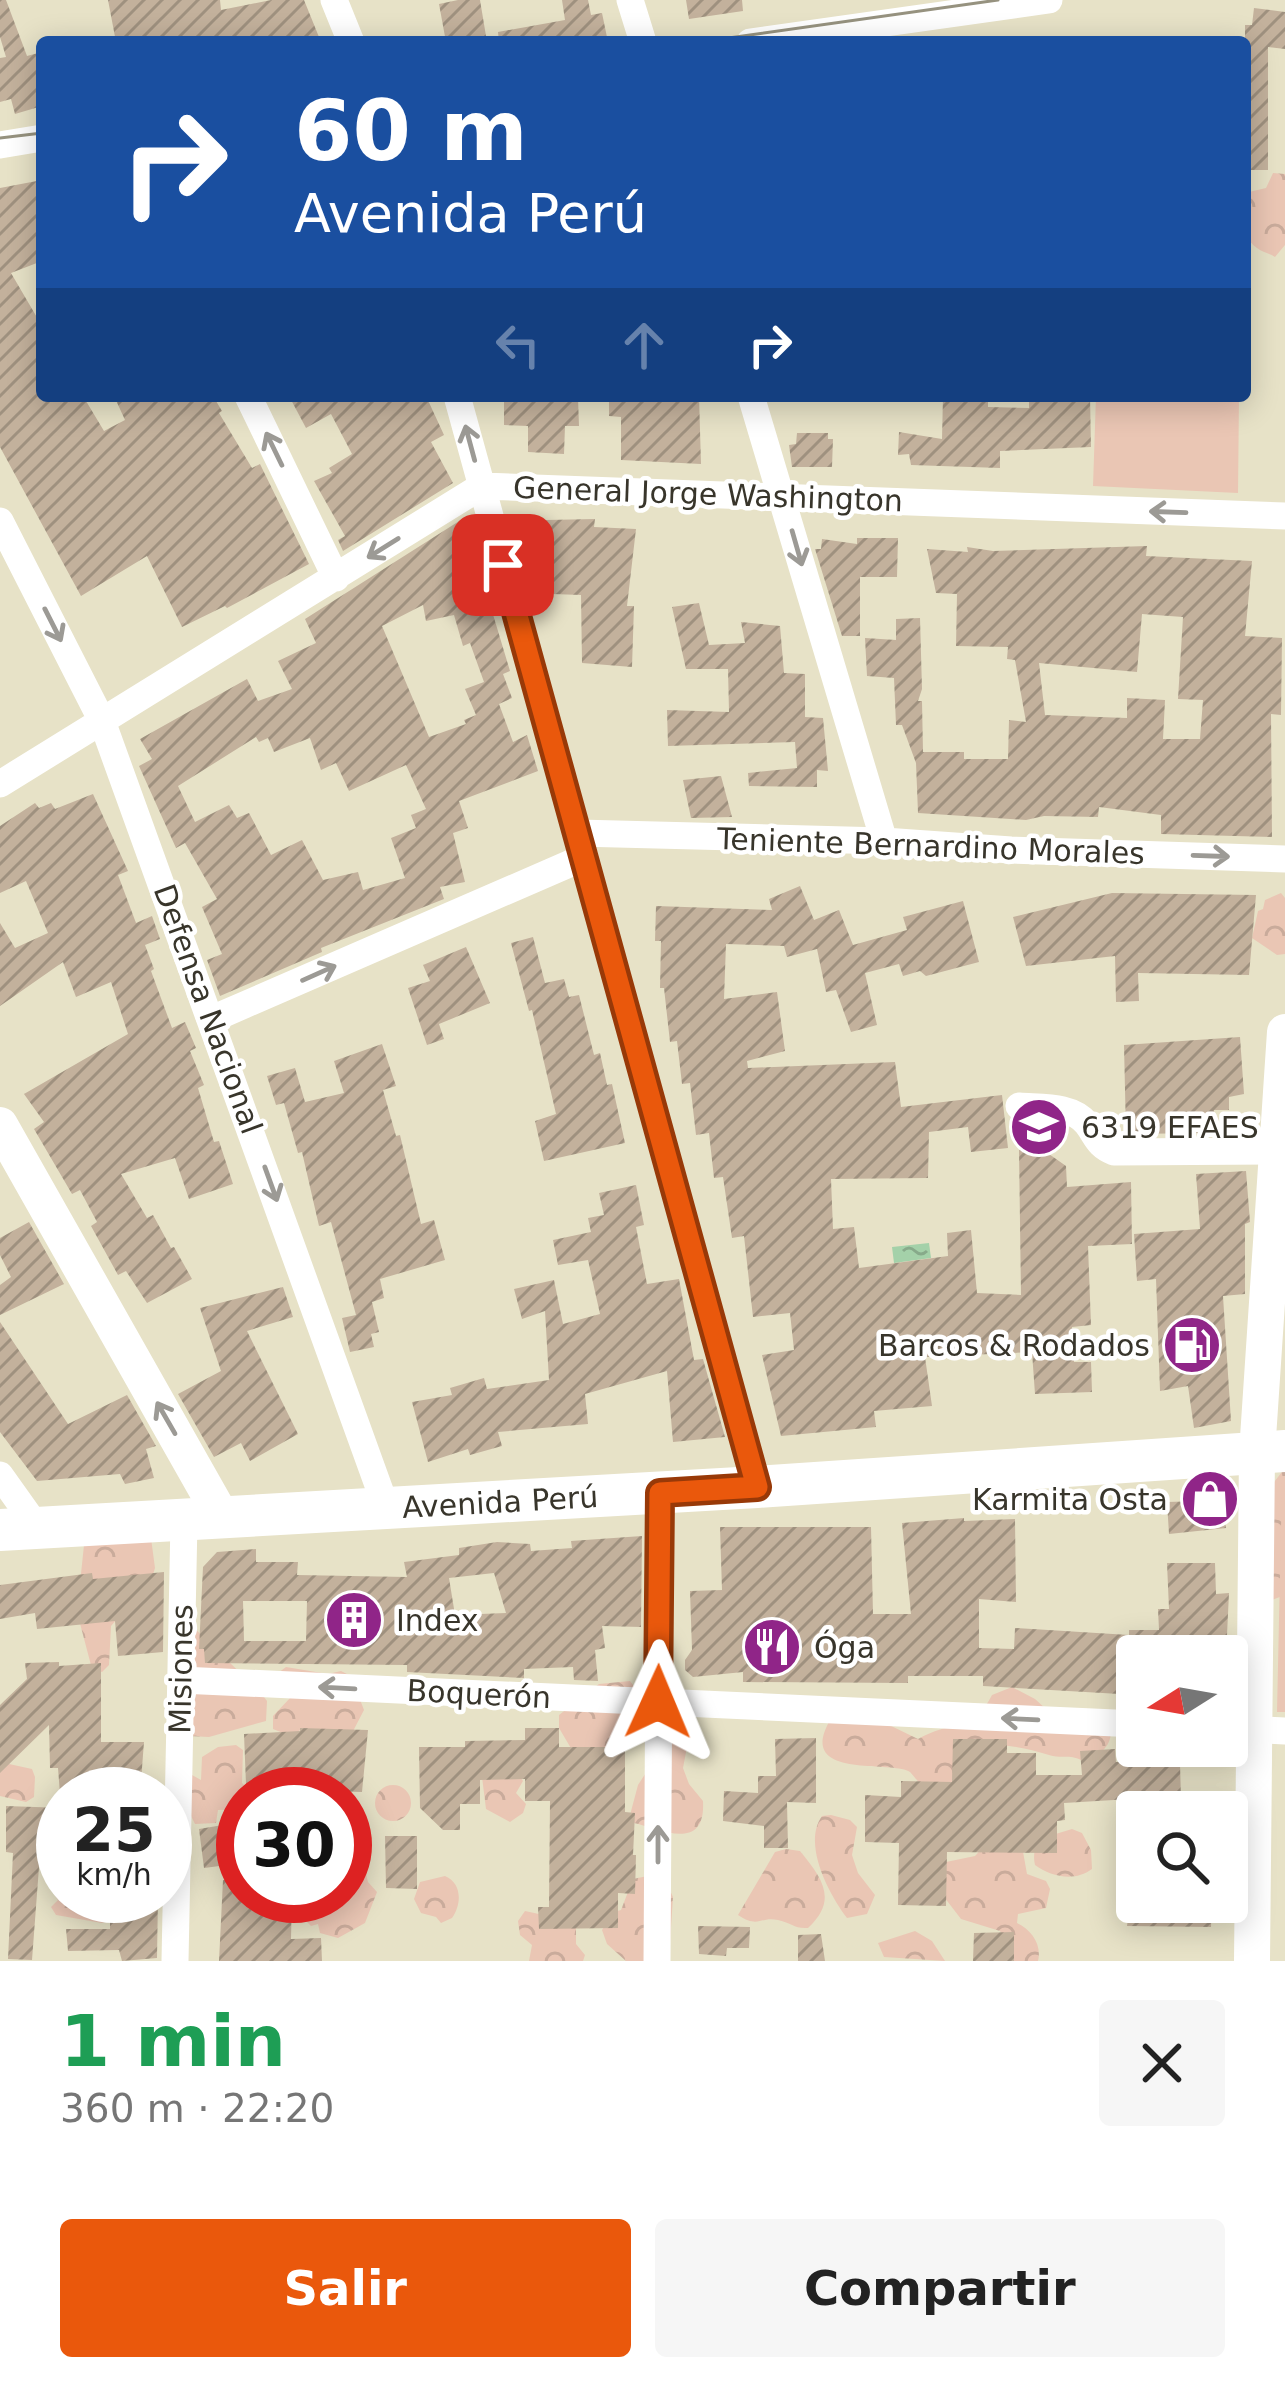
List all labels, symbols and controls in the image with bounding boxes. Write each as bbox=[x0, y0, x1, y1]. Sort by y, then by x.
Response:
text: 60 m bbox=[294, 82, 528, 180]
icon: right bbox=[96, 84, 252, 240]
text: Avenida Perú bbox=[294, 182, 647, 245]
icon: left bbox=[485, 312, 551, 378]
icon: ahead bbox=[611, 312, 677, 378]
icon: right bbox=[737, 312, 803, 378]
one-way arrow bbox=[458, 425, 480, 463]
one-way arrow bbox=[262, 432, 284, 468]
street label: General Jorge Washington bbox=[512, 470, 904, 518]
one-way arrow bbox=[1149, 500, 1188, 523]
pin bbox=[452, 514, 554, 616]
one-way arrow bbox=[787, 529, 809, 567]
icon: arrive bbox=[470, 532, 536, 598]
one-way arrow bbox=[367, 536, 401, 560]
one-way arrow bbox=[43, 607, 66, 643]
street label: Teniente Bernardino Morales bbox=[716, 821, 1145, 871]
one-way arrow bbox=[1191, 845, 1230, 868]
street label: Defensa Nacional bbox=[147, 879, 269, 1139]
one-way arrow bbox=[300, 960, 336, 982]
school or university icon: 6319 EFAES bbox=[1008, 1096, 1070, 1158]
place label: 6319 EFAES bbox=[1081, 1110, 1259, 1145]
one-way arrow bbox=[262, 1164, 283, 1201]
fuel station icon: Barcos & Rodados bbox=[1161, 1314, 1223, 1376]
place label: Barcos & Rodados bbox=[878, 1328, 1150, 1363]
one-way arrow bbox=[154, 1401, 177, 1436]
shop icon: Karmita Osta bbox=[1179, 1468, 1241, 1530]
street label: Avenida Perú bbox=[401, 1479, 599, 1525]
place label: Karmita Osta bbox=[972, 1482, 1168, 1517]
building icon: Index bbox=[323, 1589, 385, 1651]
place label: Index bbox=[396, 1603, 479, 1638]
street label: Misiones bbox=[162, 1604, 200, 1734]
restaurant icon: Óga bbox=[741, 1616, 803, 1678]
place label: Óga bbox=[814, 1629, 875, 1665]
north arrow bbox=[1116, 1635, 1248, 1767]
map controls bbox=[1116, 1635, 1248, 1923]
position arrow bbox=[595, 1639, 721, 1765]
street label: Boquerón bbox=[406, 1673, 552, 1715]
one-way arrow bbox=[318, 1676, 357, 1699]
one-way arrow bbox=[1001, 1707, 1040, 1730]
speed limit sign: 30 bbox=[216, 1767, 372, 1923]
button: search bbox=[1116, 1791, 1248, 1923]
text: 25 bbox=[72, 1795, 156, 1865]
one-way arrow bbox=[647, 1825, 669, 1864]
text: km/h bbox=[76, 1857, 152, 1892]
text: 1 min bbox=[60, 1999, 286, 2083]
button: close bbox=[1099, 2000, 1225, 2126]
text: 360 m · 22:20 bbox=[60, 2086, 334, 2131]
button: Salir bbox=[60, 2219, 631, 2357]
button: Compartir bbox=[655, 2219, 1225, 2357]

